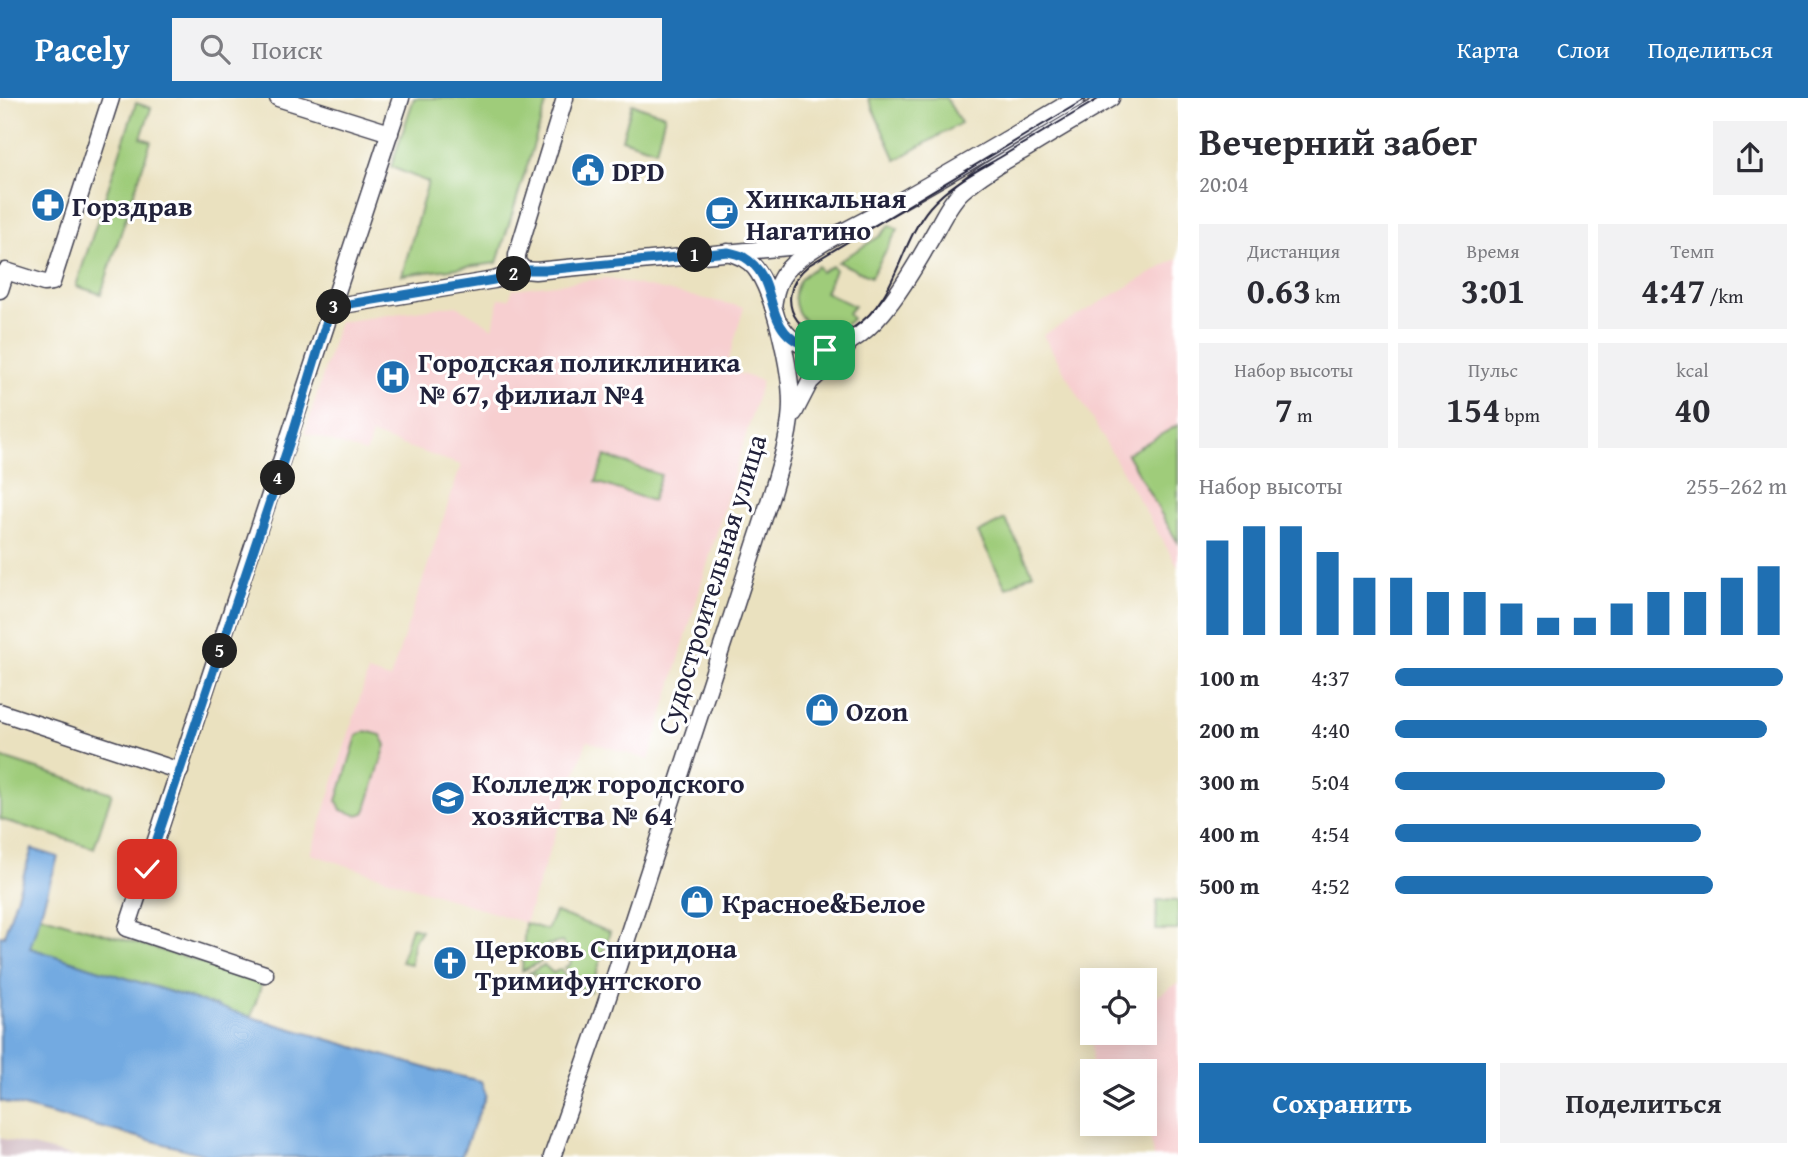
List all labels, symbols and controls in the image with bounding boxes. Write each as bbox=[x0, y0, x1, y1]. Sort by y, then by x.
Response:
search box bbox=[172, 18, 662, 81]
text: Pacely bbox=[35, 25, 130, 73]
icon: search bbox=[196, 30, 234, 68]
text: Поиск bbox=[252, 30, 322, 69]
text: Карта bbox=[1457, 32, 1519, 67]
text: Слои bbox=[1557, 32, 1610, 67]
text: Поделиться bbox=[1648, 32, 1773, 67]
text: Вечерний забег bbox=[1199, 113, 1477, 169]
button: share bbox=[1713, 121, 1787, 195]
place label: DPD bbox=[612, 150, 665, 191]
public building icon: DPD bbox=[569, 151, 607, 189]
text: 20:04 bbox=[1199, 167, 1249, 200]
place label: Хинкальная Нагатино bbox=[746, 177, 906, 250]
place label: Горздрав bbox=[72, 185, 193, 226]
pharmacy icon: Горздрав bbox=[29, 186, 67, 224]
cafe icon: Хинкальная Нагатино bbox=[703, 194, 741, 232]
text: Дистанция bbox=[1247, 237, 1340, 265]
text: Время bbox=[1466, 237, 1520, 265]
text: Темп bbox=[1670, 237, 1714, 265]
pin: 1 bbox=[678, 238, 712, 272]
text: 1 bbox=[690, 240, 699, 268]
pin: 2 bbox=[496, 256, 532, 292]
text: 2 bbox=[509, 259, 518, 287]
text: 0.63 bbox=[1247, 265, 1311, 316]
text: 3:01 bbox=[1461, 265, 1525, 316]
text: 4:47 bbox=[1641, 265, 1705, 316]
text: km bbox=[1311, 282, 1340, 310]
text: /km bbox=[1705, 282, 1744, 310]
pin: 3 bbox=[316, 290, 352, 325]
text: 3 bbox=[329, 292, 338, 320]
pin bbox=[795, 320, 855, 380]
icon: arrive bbox=[806, 331, 844, 369]
place label: Городская поликлиника № 67, филиал №4 bbox=[418, 341, 741, 414]
text: Набор высоты bbox=[1234, 356, 1353, 384]
text: Пульс bbox=[1468, 356, 1518, 384]
text: kcal bbox=[1676, 356, 1709, 384]
hospital icon: Городская поликлиника № 67, филиал №4 bbox=[374, 358, 412, 396]
text: 7 bbox=[1275, 384, 1293, 435]
text: 154 bbox=[1446, 384, 1500, 435]
text: 40 bbox=[1674, 384, 1710, 435]
text: m bbox=[1293, 401, 1313, 429]
text: bpm bbox=[1500, 401, 1540, 429]
street label: Судостроительная улица bbox=[646, 428, 776, 739]
pin: 4 bbox=[260, 460, 296, 496]
text: 4 bbox=[273, 463, 282, 491]
text: Набор высоты bbox=[1199, 469, 1343, 502]
text: 255–262 m bbox=[1686, 469, 1787, 502]
pin: 5 bbox=[202, 634, 238, 668]
text: 5 bbox=[215, 636, 224, 664]
text: 100 m bbox=[1199, 661, 1260, 694]
text: 4:37 bbox=[1311, 661, 1350, 694]
place label: Ozon bbox=[846, 690, 909, 731]
shop icon: Ozon bbox=[803, 691, 841, 729]
text: 200 m bbox=[1199, 713, 1260, 746]
text: 4:40 bbox=[1311, 713, 1350, 746]
place label: Колледж городского хозяйства № 64 bbox=[472, 762, 745, 835]
text: 300 m bbox=[1199, 765, 1260, 798]
text: 5:04 bbox=[1311, 765, 1350, 798]
school or university icon: Колледж городского хозяйства № 64 bbox=[429, 779, 467, 817]
text: 400 m bbox=[1199, 817, 1260, 850]
text: 4:54 bbox=[1311, 817, 1350, 850]
pin bbox=[117, 839, 177, 899]
icon: check bbox=[128, 850, 166, 888]
text: 500 m bbox=[1199, 869, 1260, 902]
text: 4:52 bbox=[1311, 869, 1350, 902]
place label: Красное&Белое bbox=[722, 882, 926, 923]
shop icon: Красное&Белое bbox=[678, 883, 716, 921]
place label: Церковь Спиридона Тримифунтского bbox=[475, 927, 738, 1000]
church icon: Церковь Спиридона Тримифунтского bbox=[431, 944, 469, 982]
map controls bbox=[1080, 968, 1157, 1136]
button: locate bbox=[1080, 968, 1157, 1045]
button: layers bbox=[1080, 1059, 1157, 1136]
button: Сохранить bbox=[1199, 1063, 1486, 1143]
button: Поделиться bbox=[1500, 1063, 1787, 1143]

